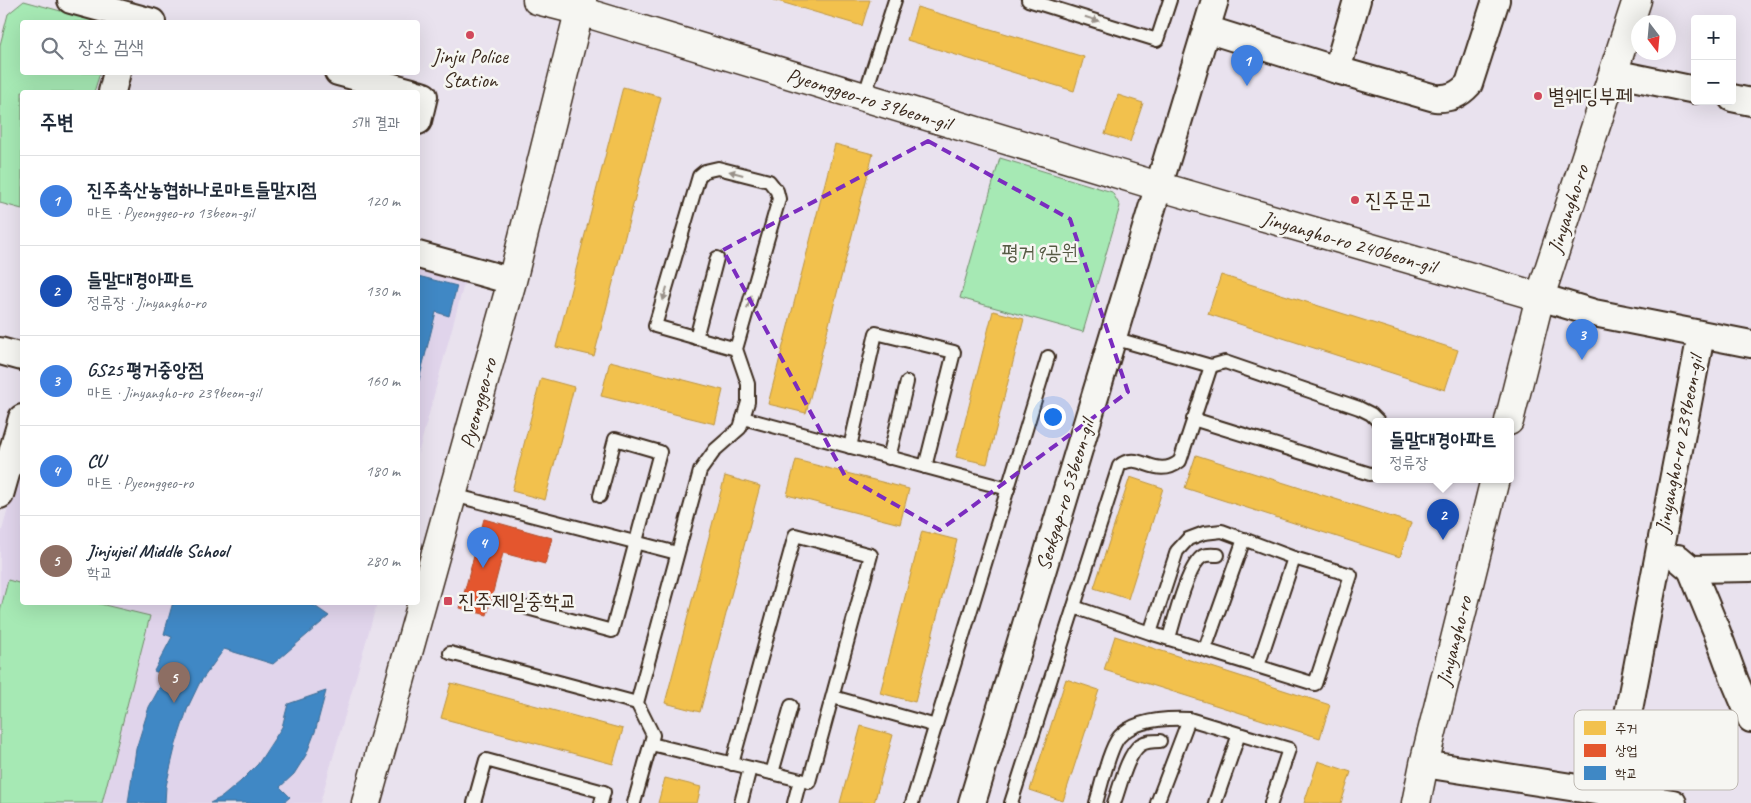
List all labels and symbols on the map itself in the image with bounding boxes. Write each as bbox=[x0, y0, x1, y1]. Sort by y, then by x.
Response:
north arrow bbox=[1631, 15, 1676, 60]
one-way arrow bbox=[1084, 16, 1099, 24]
marker: Jinju Police Station bbox=[464, 29, 476, 41]
place label: Jinju Police Station bbox=[431, 43, 509, 93]
pin: 1 bbox=[1231, 45, 1263, 86]
street label: Pyeonggeo-ro 39beon-gil bbox=[784, 62, 958, 137]
place label: 별웨딩부페 bbox=[1548, 83, 1633, 109]
marker: 별웨딩부페 bbox=[1532, 90, 1544, 102]
street label: Jinyangho-ro bbox=[1541, 160, 1595, 257]
one-way arrow bbox=[728, 168, 743, 176]
place label: 진주문고 bbox=[1365, 187, 1433, 213]
marker: 진주문고 bbox=[1349, 194, 1361, 206]
street label: Jinyangho-ro 240beon-gil bbox=[1258, 204, 1442, 280]
park label: 평거9공원 bbox=[1001, 239, 1079, 265]
one-way arrow bbox=[660, 286, 668, 301]
one-way arrow bbox=[746, 295, 754, 310]
pin: 3 bbox=[1566, 319, 1598, 360]
street label: Jinyangho-ro 239beon-gil bbox=[1649, 350, 1710, 536]
street label: Pyeonggeo-ro bbox=[454, 354, 503, 451]
your location bbox=[1040, 404, 1066, 430]
street label: Seokgap-ro 53beon-gil bbox=[1030, 413, 1101, 574]
pin: 2 bbox=[1427, 499, 1459, 540]
pin: 4 bbox=[467, 527, 499, 568]
place label: 진주제일중학교 bbox=[458, 588, 576, 614]
street label: Jinyangho-ro bbox=[1430, 592, 1478, 689]
marker: 진주제일중학교 bbox=[442, 595, 454, 607]
pin: 5 bbox=[158, 662, 190, 703]
legend bbox=[1574, 710, 1738, 790]
text: 주거 bbox=[1615, 720, 1638, 737]
text: 상업 bbox=[1615, 742, 1638, 759]
text: 학교 bbox=[1615, 765, 1638, 782]

